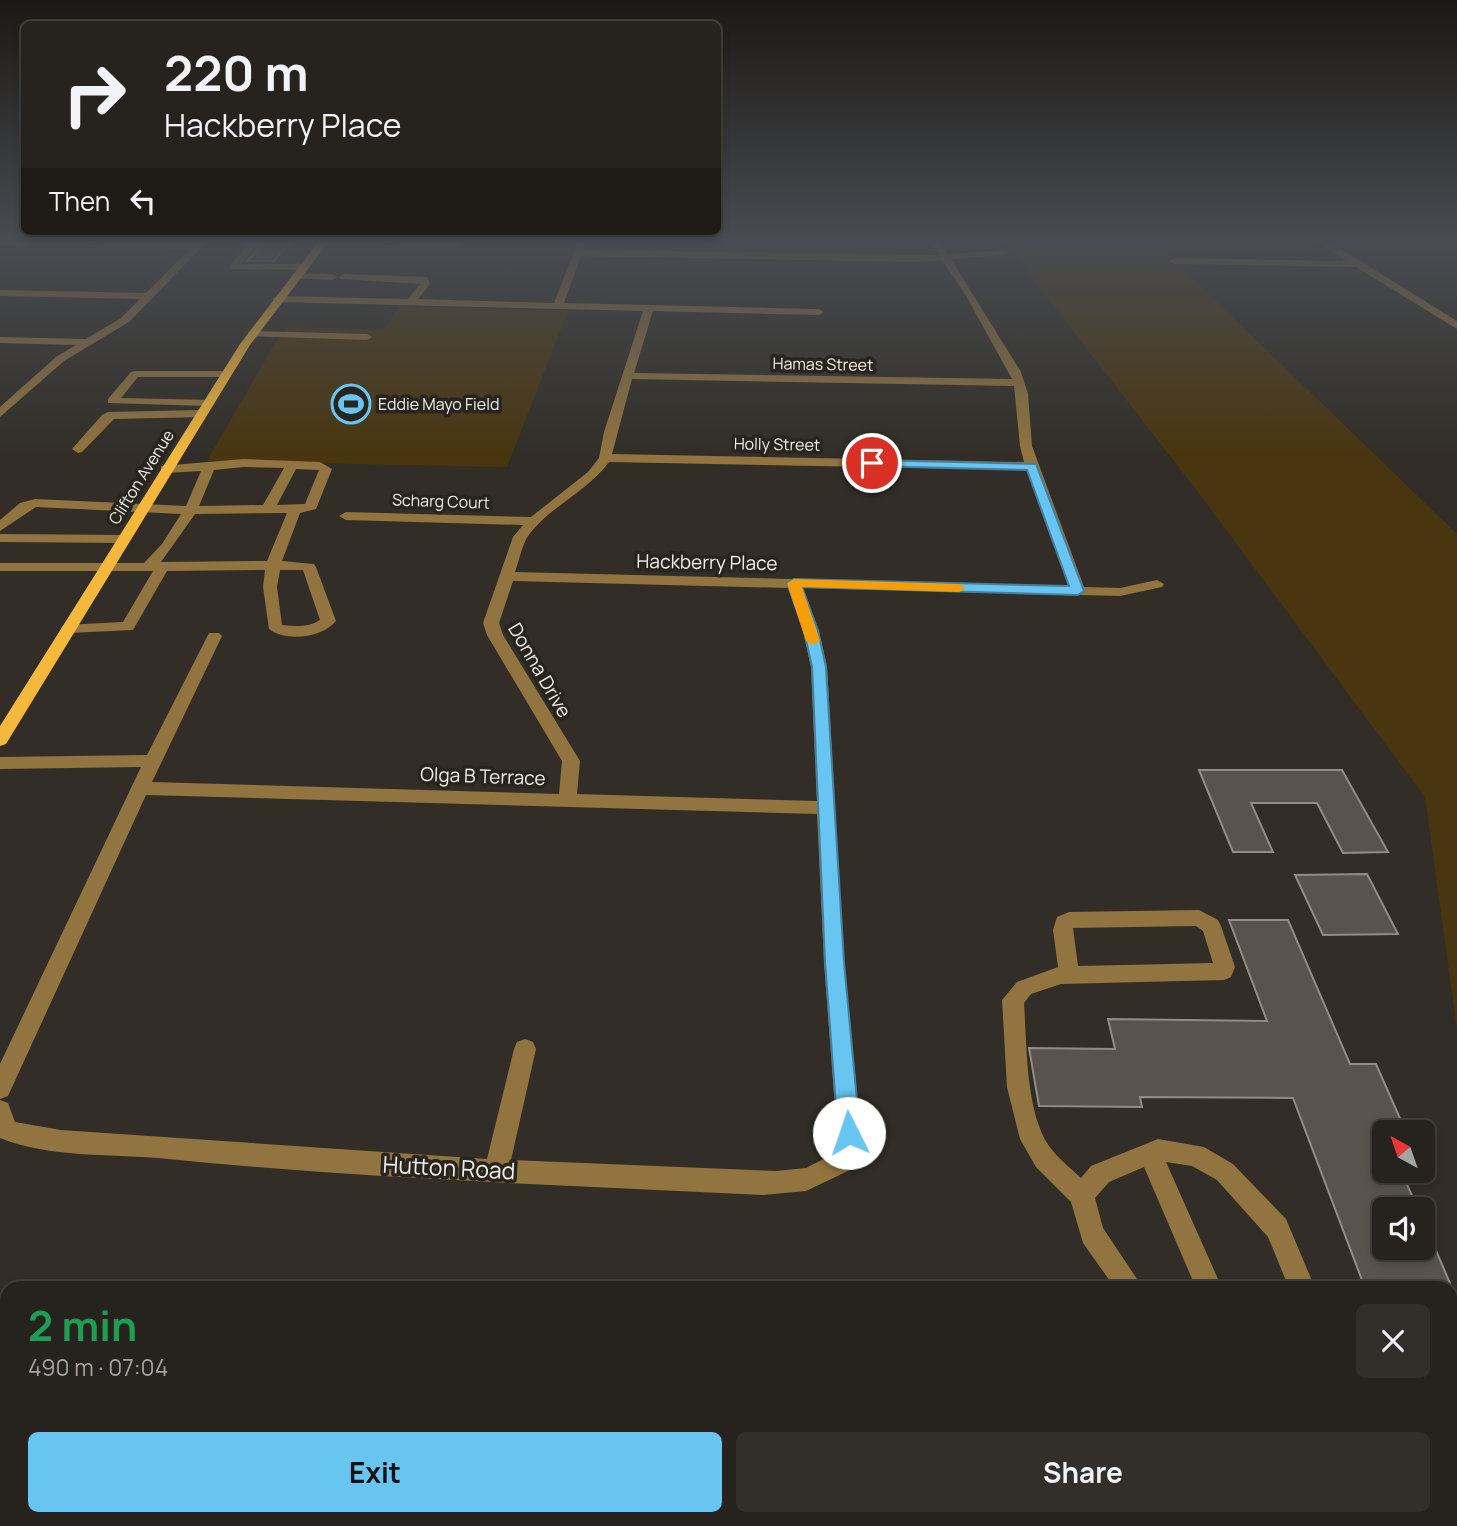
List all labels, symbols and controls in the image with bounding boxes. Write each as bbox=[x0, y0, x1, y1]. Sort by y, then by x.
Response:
text: 220 m bbox=[164, 39, 308, 106]
icon: right bbox=[49, 49, 140, 140]
text: Hackberry Place bbox=[164, 103, 402, 147]
icon: left bbox=[124, 182, 162, 220]
text: Then bbox=[49, 183, 110, 219]
street label: Hamas Street bbox=[772, 352, 874, 376]
sports icon: Eddie Mayo Field bbox=[330, 383, 372, 425]
place label: Eddie Mayo Field bbox=[378, 393, 499, 415]
street label: Clifton Avenue bbox=[103, 426, 179, 528]
street label: Holly Street bbox=[734, 432, 820, 456]
pin bbox=[842, 433, 902, 493]
icon: arrive bbox=[853, 444, 891, 482]
street label: Scharg Court bbox=[392, 488, 490, 514]
street label: Hackberry Place bbox=[636, 548, 778, 576]
street label: Donna Drive bbox=[502, 618, 578, 722]
street label: Olga B Terrace bbox=[420, 761, 546, 791]
position arrow bbox=[812, 1096, 886, 1170]
north arrow bbox=[1372, 1120, 1435, 1183]
map controls bbox=[1372, 1120, 1435, 1260]
street label: Hutton Road bbox=[382, 1148, 516, 1186]
button: sound bbox=[1372, 1197, 1435, 1260]
text: 2 min bbox=[28, 1296, 137, 1354]
button: close bbox=[1356, 1304, 1430, 1378]
text: 490 m · 07:04 bbox=[28, 1351, 168, 1383]
button: Exit bbox=[28, 1432, 722, 1512]
button: Share bbox=[736, 1432, 1430, 1512]

